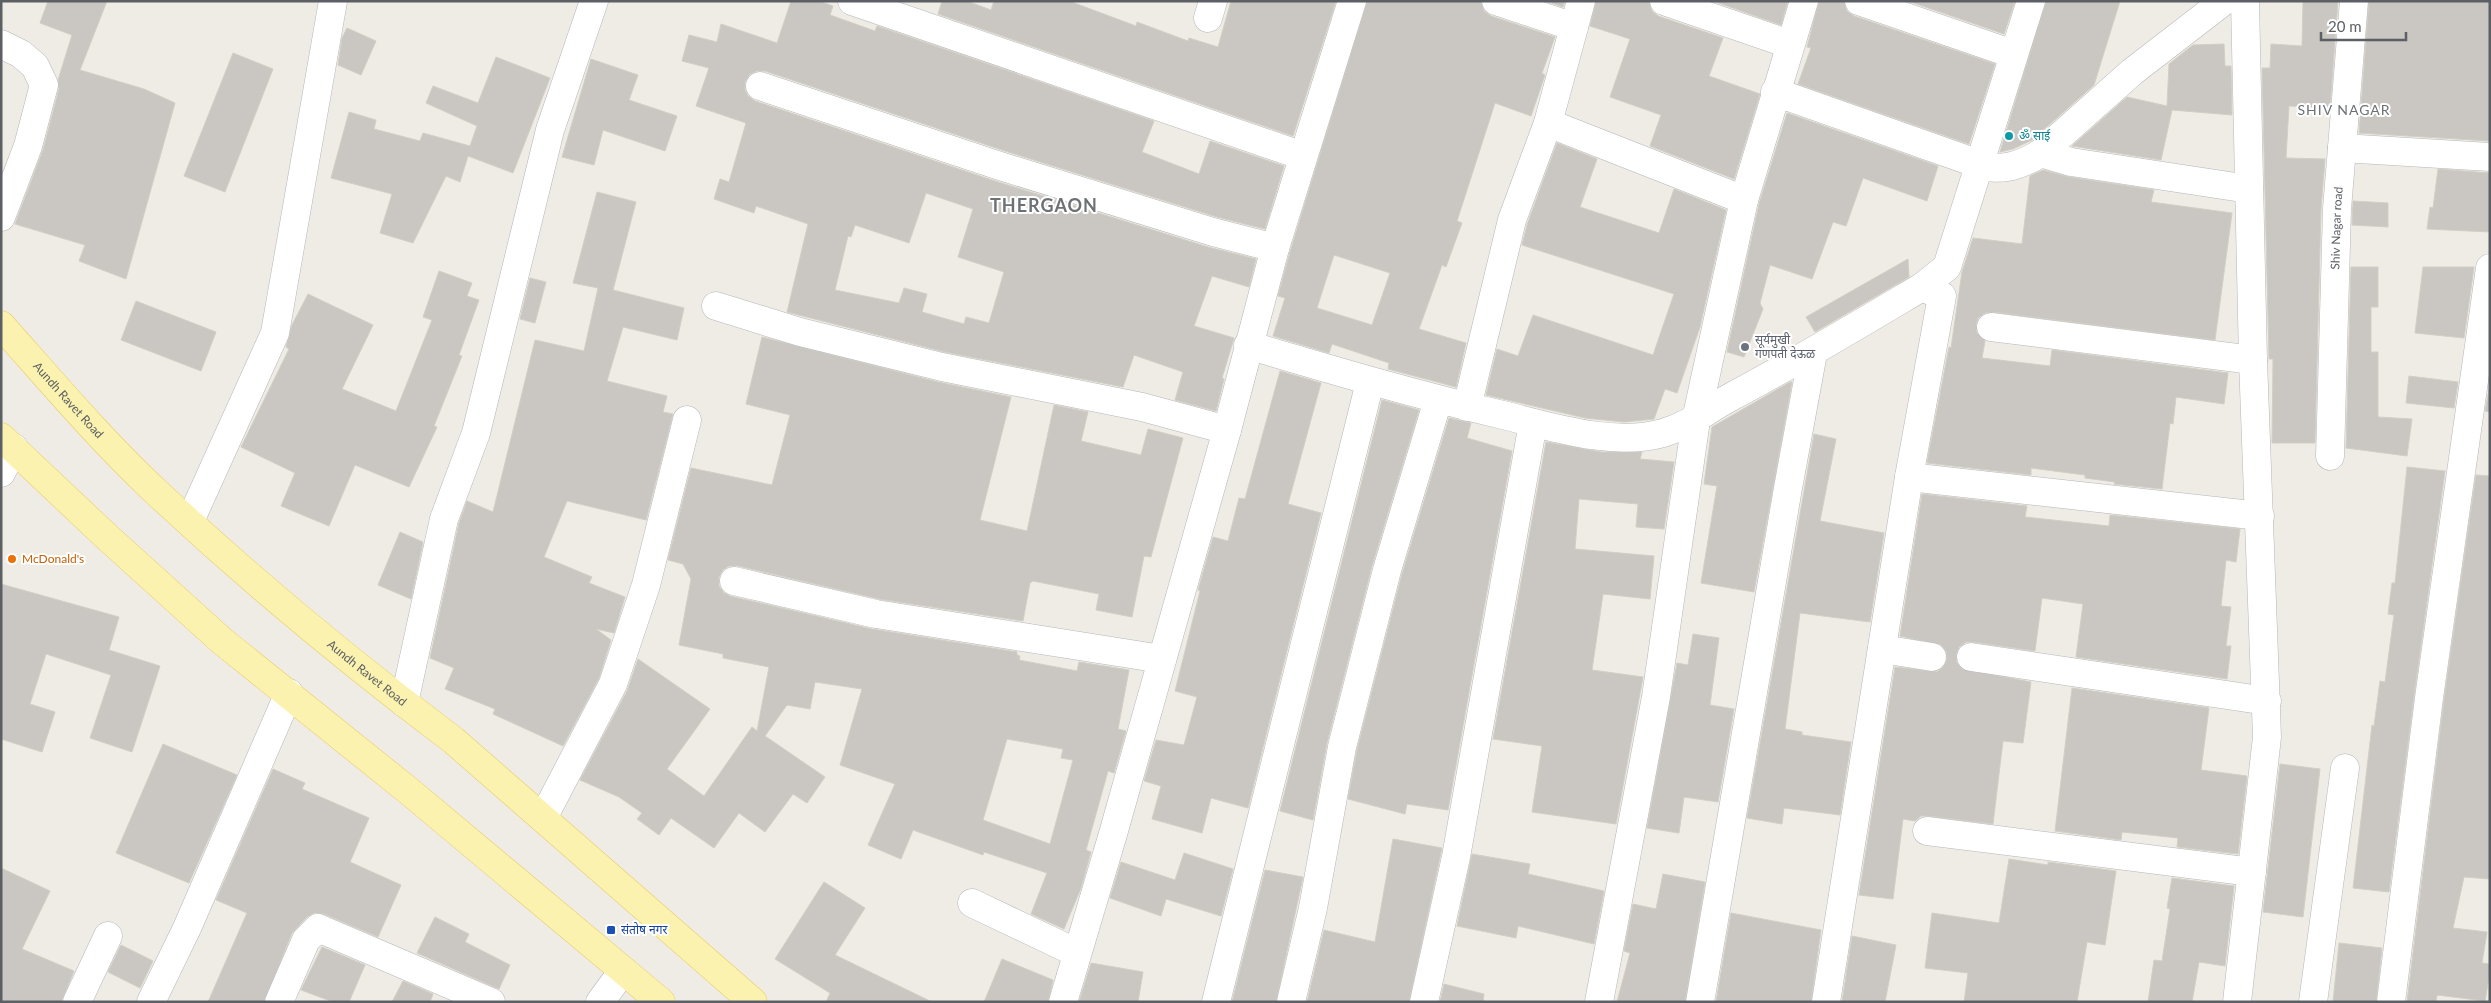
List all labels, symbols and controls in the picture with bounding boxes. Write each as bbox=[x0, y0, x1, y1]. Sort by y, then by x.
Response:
scale bar bbox=[2321, 10, 2406, 42]
text: 20 m bbox=[2328, 17, 2362, 35]
district label: SHIV NAGAR bbox=[2297, 101, 2391, 118]
place label: ॐ साई bbox=[2019, 128, 2051, 143]
marker: ॐ साई bbox=[2003, 130, 2015, 142]
street label: Shiv Nagar road bbox=[2327, 186, 2346, 270]
district label: THERGAON bbox=[990, 194, 1098, 216]
place label: सूर्यमुखी गणपती देऊळ bbox=[1755, 332, 1816, 361]
marker: सूर्यमुखी गणपती देऊळ bbox=[1739, 341, 1751, 353]
street label: Aundh Ravet Road bbox=[30, 359, 107, 441]
place label: McDonald's bbox=[22, 551, 84, 566]
marker: McDonald's bbox=[6, 553, 18, 565]
street label: Aundh Ravet Road bbox=[324, 637, 410, 709]
place label: संतोष नगर bbox=[621, 922, 668, 937]
marker: संतोष नगर bbox=[605, 924, 617, 936]

